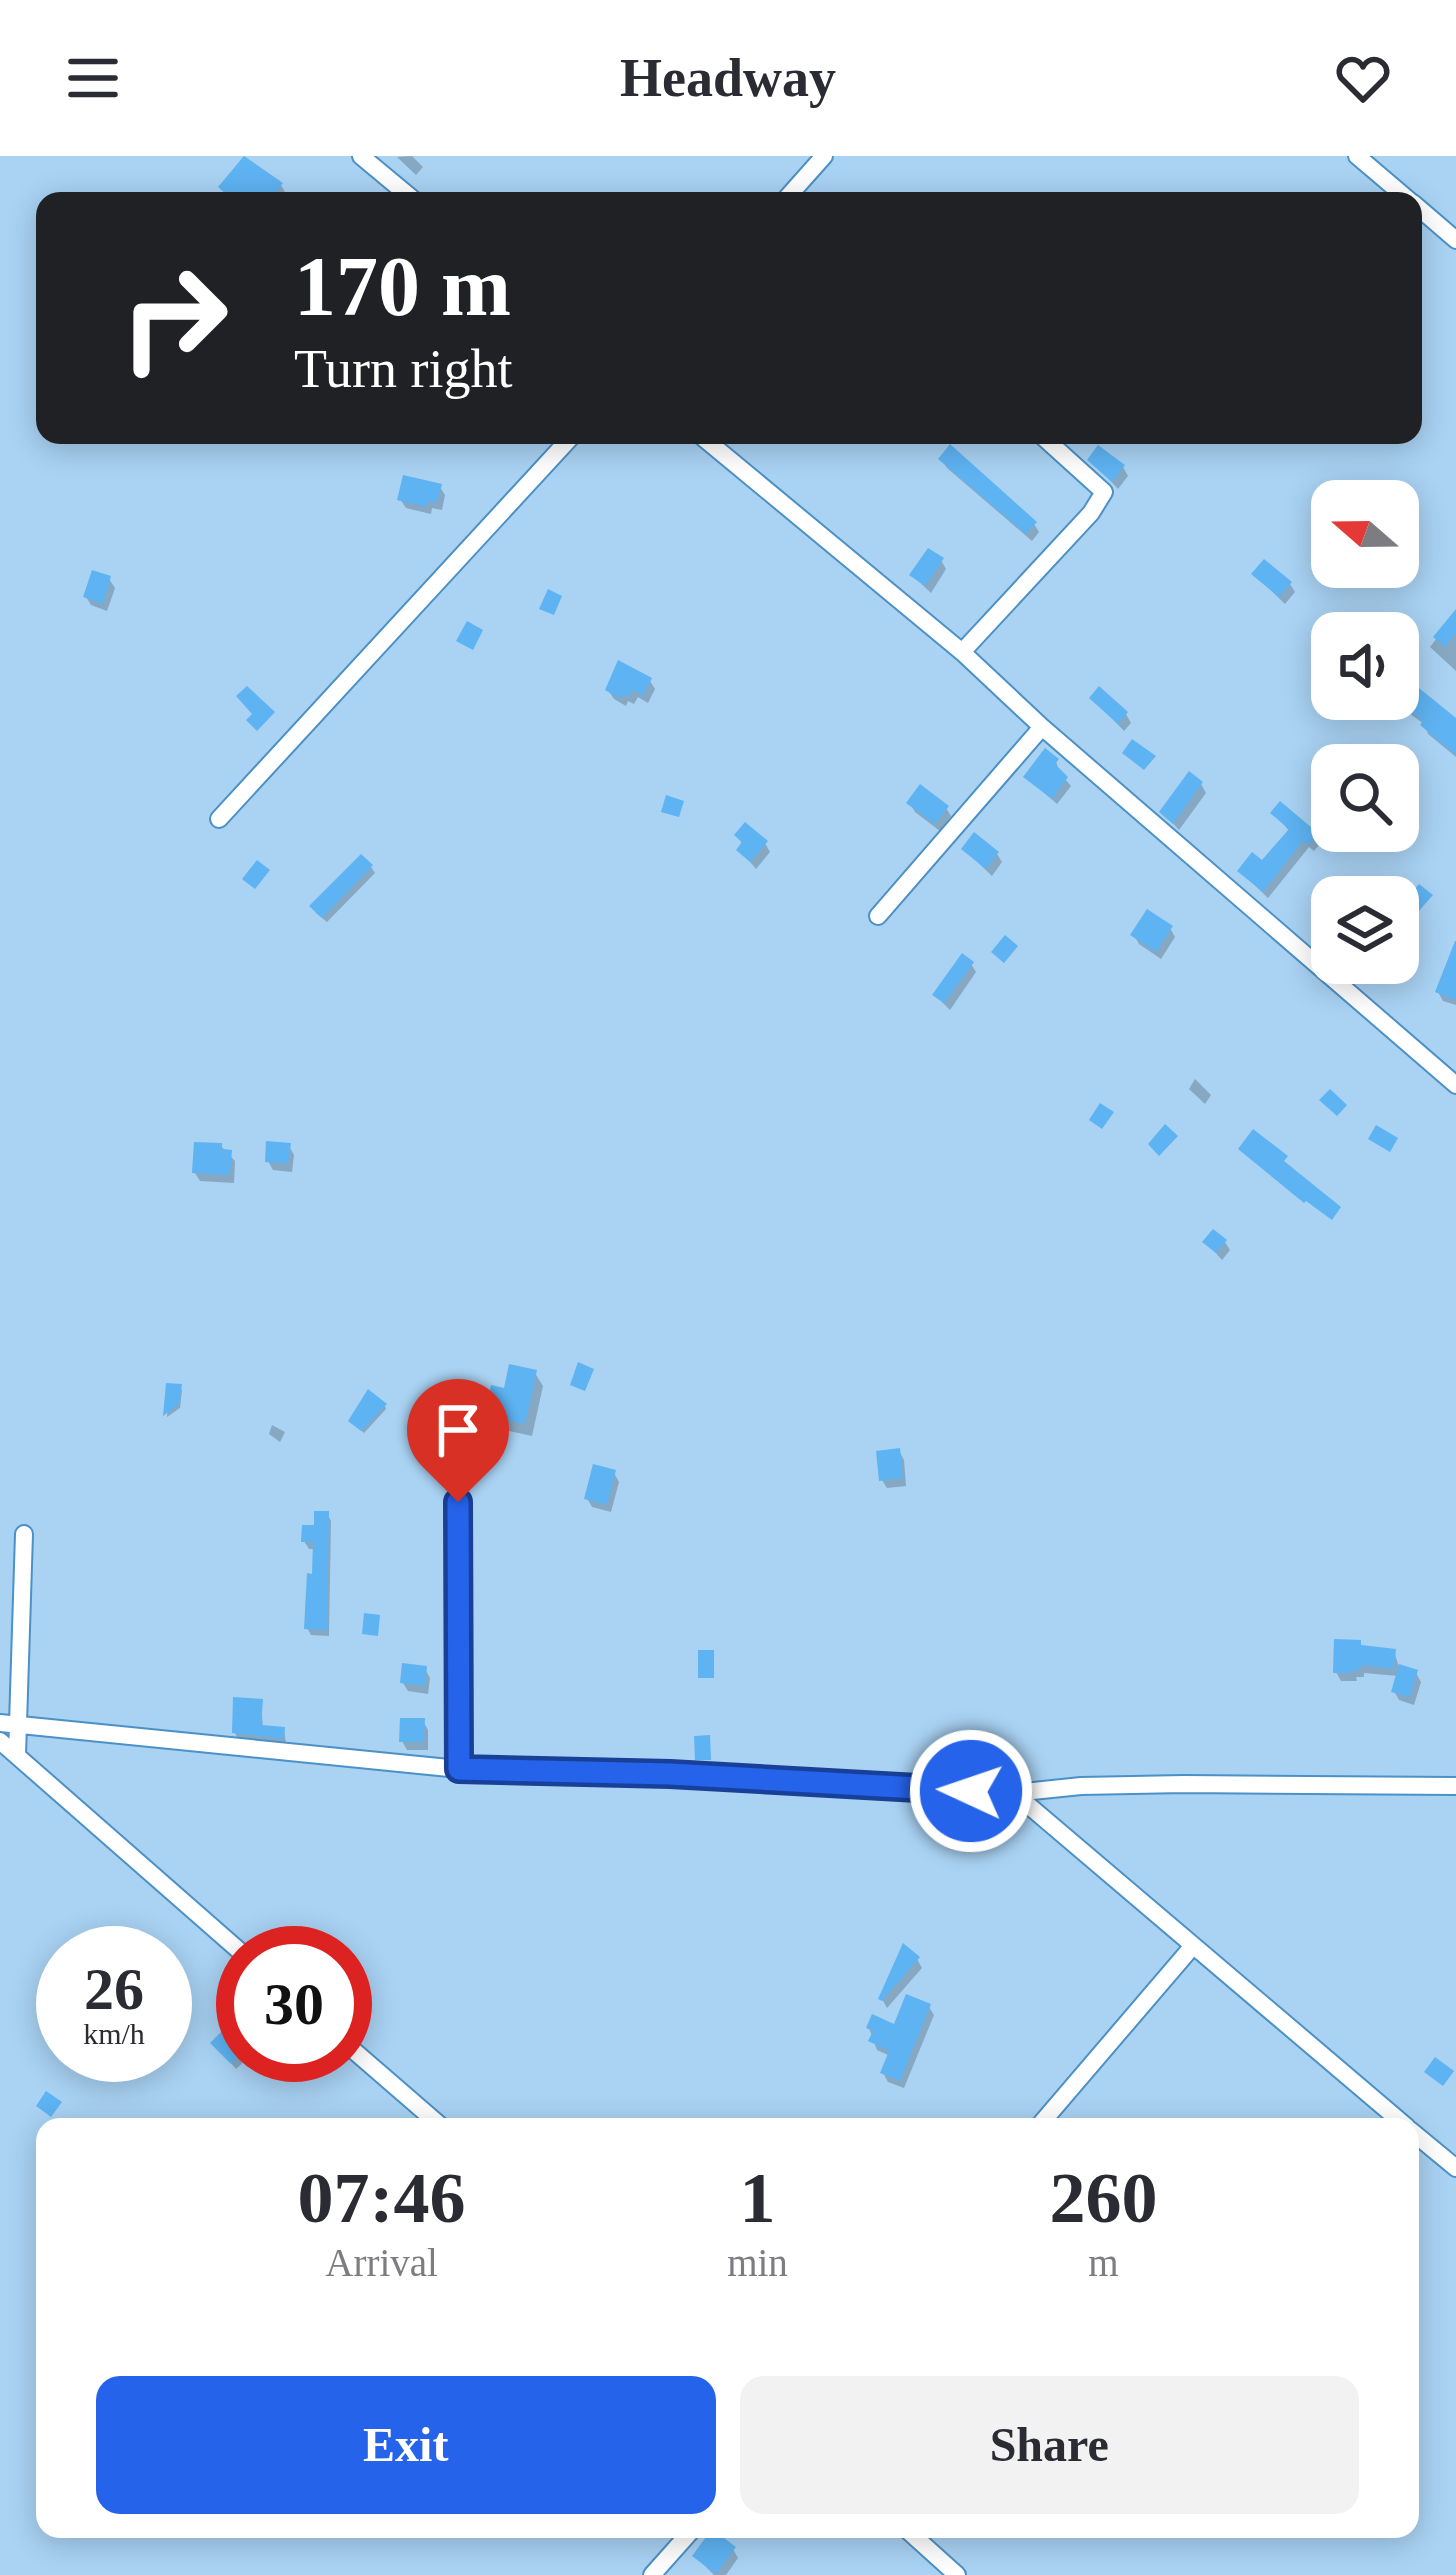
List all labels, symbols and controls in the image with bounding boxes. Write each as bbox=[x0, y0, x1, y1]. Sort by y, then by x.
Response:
icon: menu bbox=[60, 45, 126, 111]
icon: heart bbox=[1330, 45, 1396, 111]
text: Headway bbox=[620, 48, 836, 108]
icon: right bbox=[96, 240, 252, 396]
text: 170 m bbox=[294, 240, 511, 333]
text: Turn right bbox=[294, 339, 513, 399]
north arrow bbox=[1311, 480, 1419, 588]
map controls bbox=[1311, 480, 1419, 984]
button: sound bbox=[1311, 612, 1419, 720]
button: search bbox=[1311, 744, 1419, 852]
button: layers bbox=[1311, 876, 1419, 984]
pin bbox=[407, 1379, 509, 1502]
icon: arrive bbox=[425, 1397, 491, 1463]
position arrow bbox=[908, 1728, 1034, 1854]
speed limit sign: 30 bbox=[216, 1926, 372, 2082]
text: 26 bbox=[84, 1956, 144, 2022]
text: km/h bbox=[83, 2017, 145, 2050]
text: 07:46 bbox=[298, 2158, 466, 2238]
text: 1 bbox=[739, 2158, 775, 2238]
text: 260 bbox=[1049, 2158, 1157, 2238]
text: Arrival bbox=[325, 2241, 438, 2284]
text: min bbox=[727, 2241, 788, 2284]
text: m bbox=[1088, 2241, 1119, 2284]
button: Exit bbox=[96, 2376, 716, 2514]
button: Share bbox=[740, 2376, 1359, 2514]

